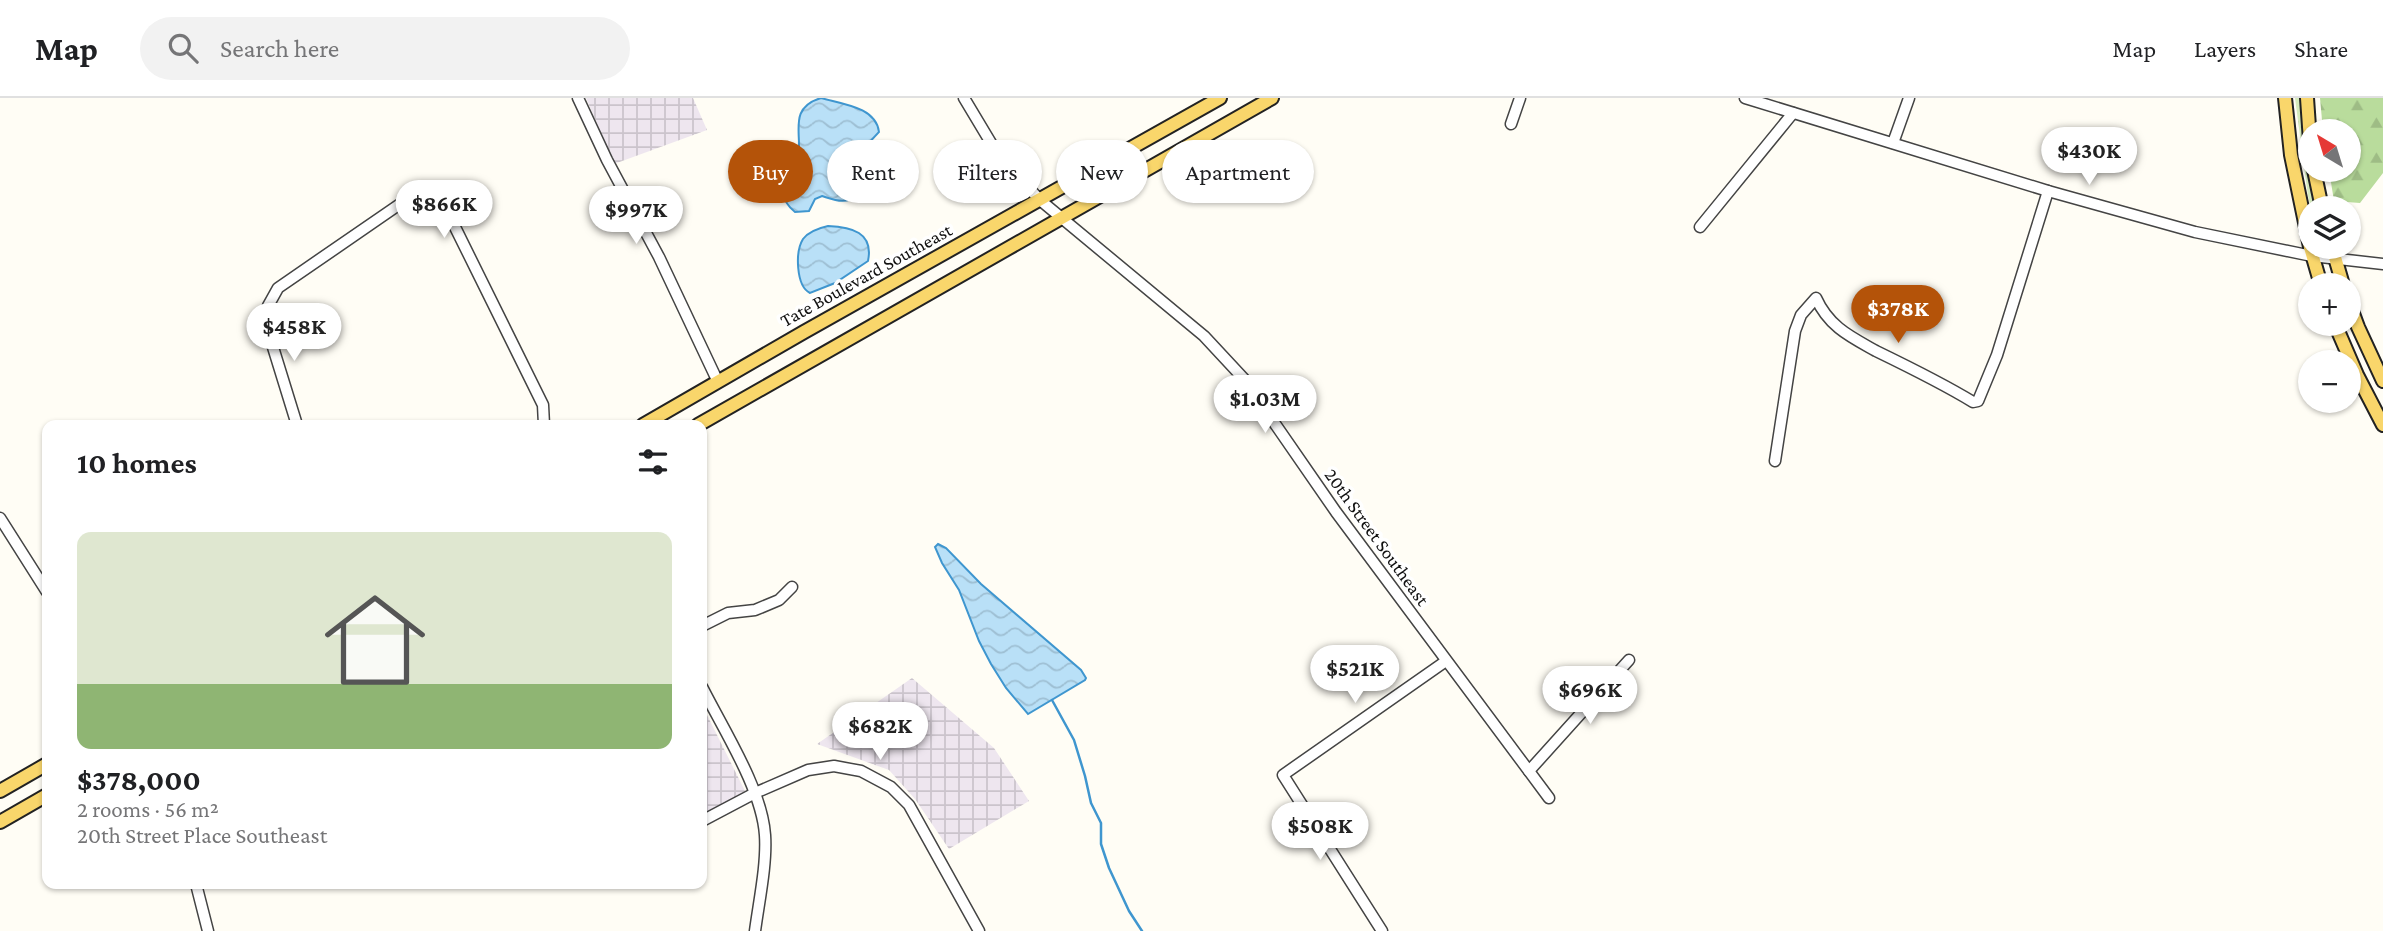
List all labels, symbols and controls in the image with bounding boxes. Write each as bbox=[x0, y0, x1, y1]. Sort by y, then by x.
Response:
search box bbox=[140, 17, 630, 80]
icon: search bbox=[164, 29, 202, 67]
text: Map bbox=[35, 30, 98, 67]
text: Search here bbox=[220, 34, 339, 63]
text: Map bbox=[2112, 35, 2156, 62]
text: Layers bbox=[2194, 35, 2256, 62]
text: Share bbox=[2294, 35, 2348, 62]
north arrow bbox=[2298, 119, 2361, 182]
map controls bbox=[2298, 119, 2361, 413]
pin: $430K bbox=[2040, 127, 2138, 187]
text: $430K bbox=[2057, 137, 2121, 163]
chip: Buy bbox=[728, 140, 813, 203]
chip: Rent bbox=[827, 140, 919, 203]
chip: Filters bbox=[933, 140, 1042, 203]
chip: New bbox=[1056, 140, 1148, 203]
chip: Apartment bbox=[1162, 140, 1314, 203]
pin: $866K bbox=[395, 180, 493, 240]
pin: $997K bbox=[587, 186, 685, 246]
text: $866K bbox=[412, 190, 476, 216]
text: $997K bbox=[605, 196, 667, 222]
button: layers bbox=[2298, 196, 2361, 259]
street label: Tate Boulevard Southeast bbox=[777, 219, 956, 331]
button: + bbox=[2298, 273, 2361, 336]
pin: $378K bbox=[1849, 286, 1947, 345]
text: $378K bbox=[1867, 295, 1929, 321]
pin: $458K bbox=[245, 303, 343, 363]
text: $458K bbox=[262, 313, 326, 339]
button: − bbox=[2298, 350, 2361, 413]
pin: $1.03M bbox=[1208, 376, 1322, 435]
text: $1.03M bbox=[1230, 385, 1300, 411]
icon: filters bbox=[634, 443, 672, 481]
text: 10 homes bbox=[77, 446, 197, 479]
street label: 20th Street Southeast bbox=[1320, 465, 1434, 610]
icon: home bbox=[312, 577, 438, 703]
pin: $521K bbox=[1306, 646, 1404, 705]
text: $521K bbox=[1326, 655, 1384, 681]
pin: $696K bbox=[1541, 666, 1639, 726]
text: $696K bbox=[1558, 676, 1622, 702]
pin: $682K bbox=[831, 702, 929, 762]
text: $682K bbox=[848, 712, 912, 738]
text: $378,000 bbox=[77, 763, 201, 796]
text: 2 rooms · 56 m² bbox=[77, 796, 219, 822]
pin: $508K bbox=[1271, 802, 1369, 862]
text: $508K bbox=[1288, 812, 1352, 838]
text: 20th Street Place Southeast bbox=[77, 822, 327, 848]

